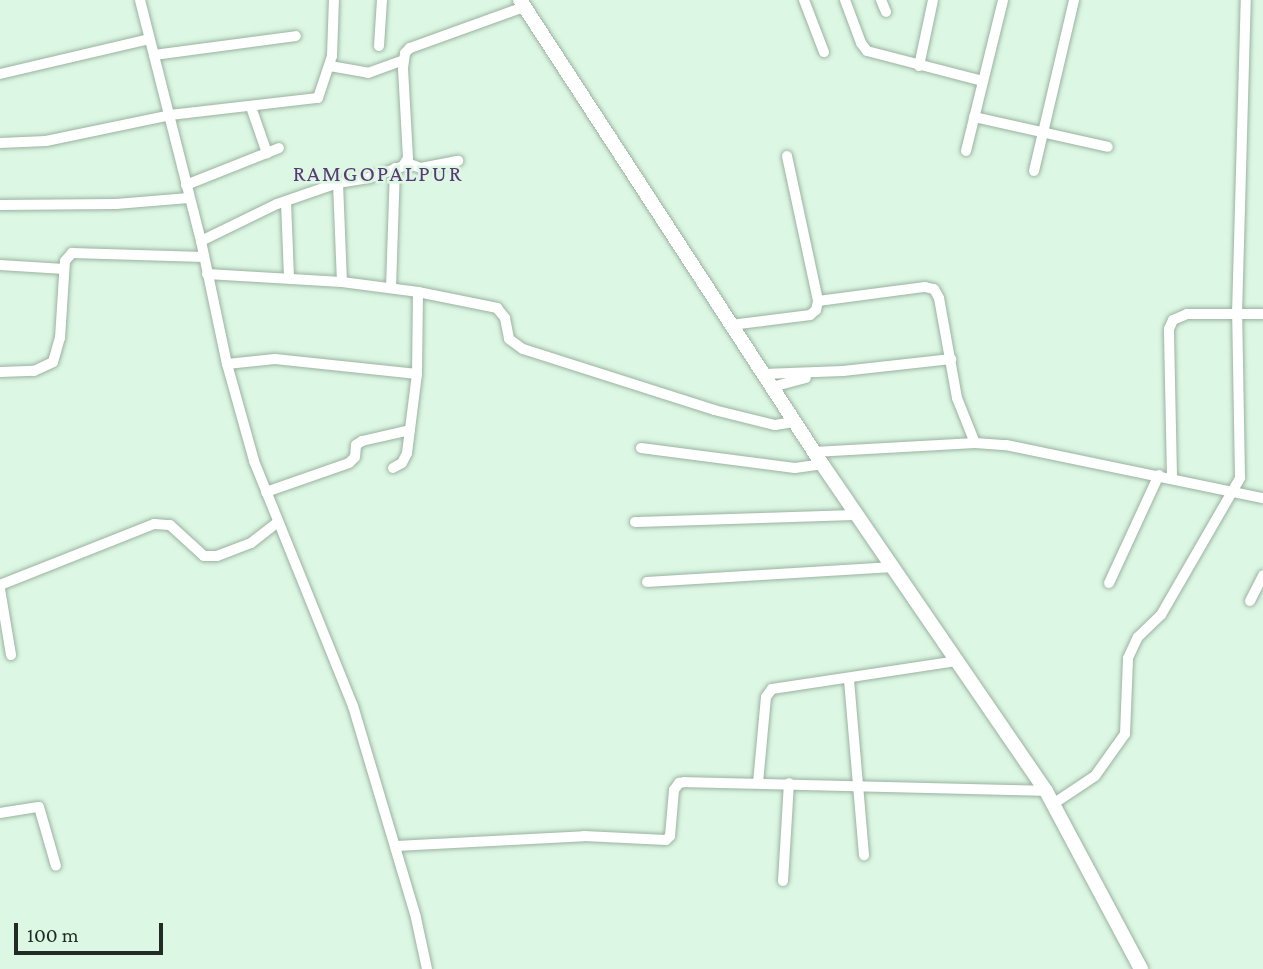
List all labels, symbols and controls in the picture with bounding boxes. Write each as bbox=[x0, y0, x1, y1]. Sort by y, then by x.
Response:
district label: RAMGOPALPUR bbox=[294, 159, 462, 187]
scale bar bbox=[18, 909, 166, 953]
text: 100 m bbox=[27, 923, 79, 947]

